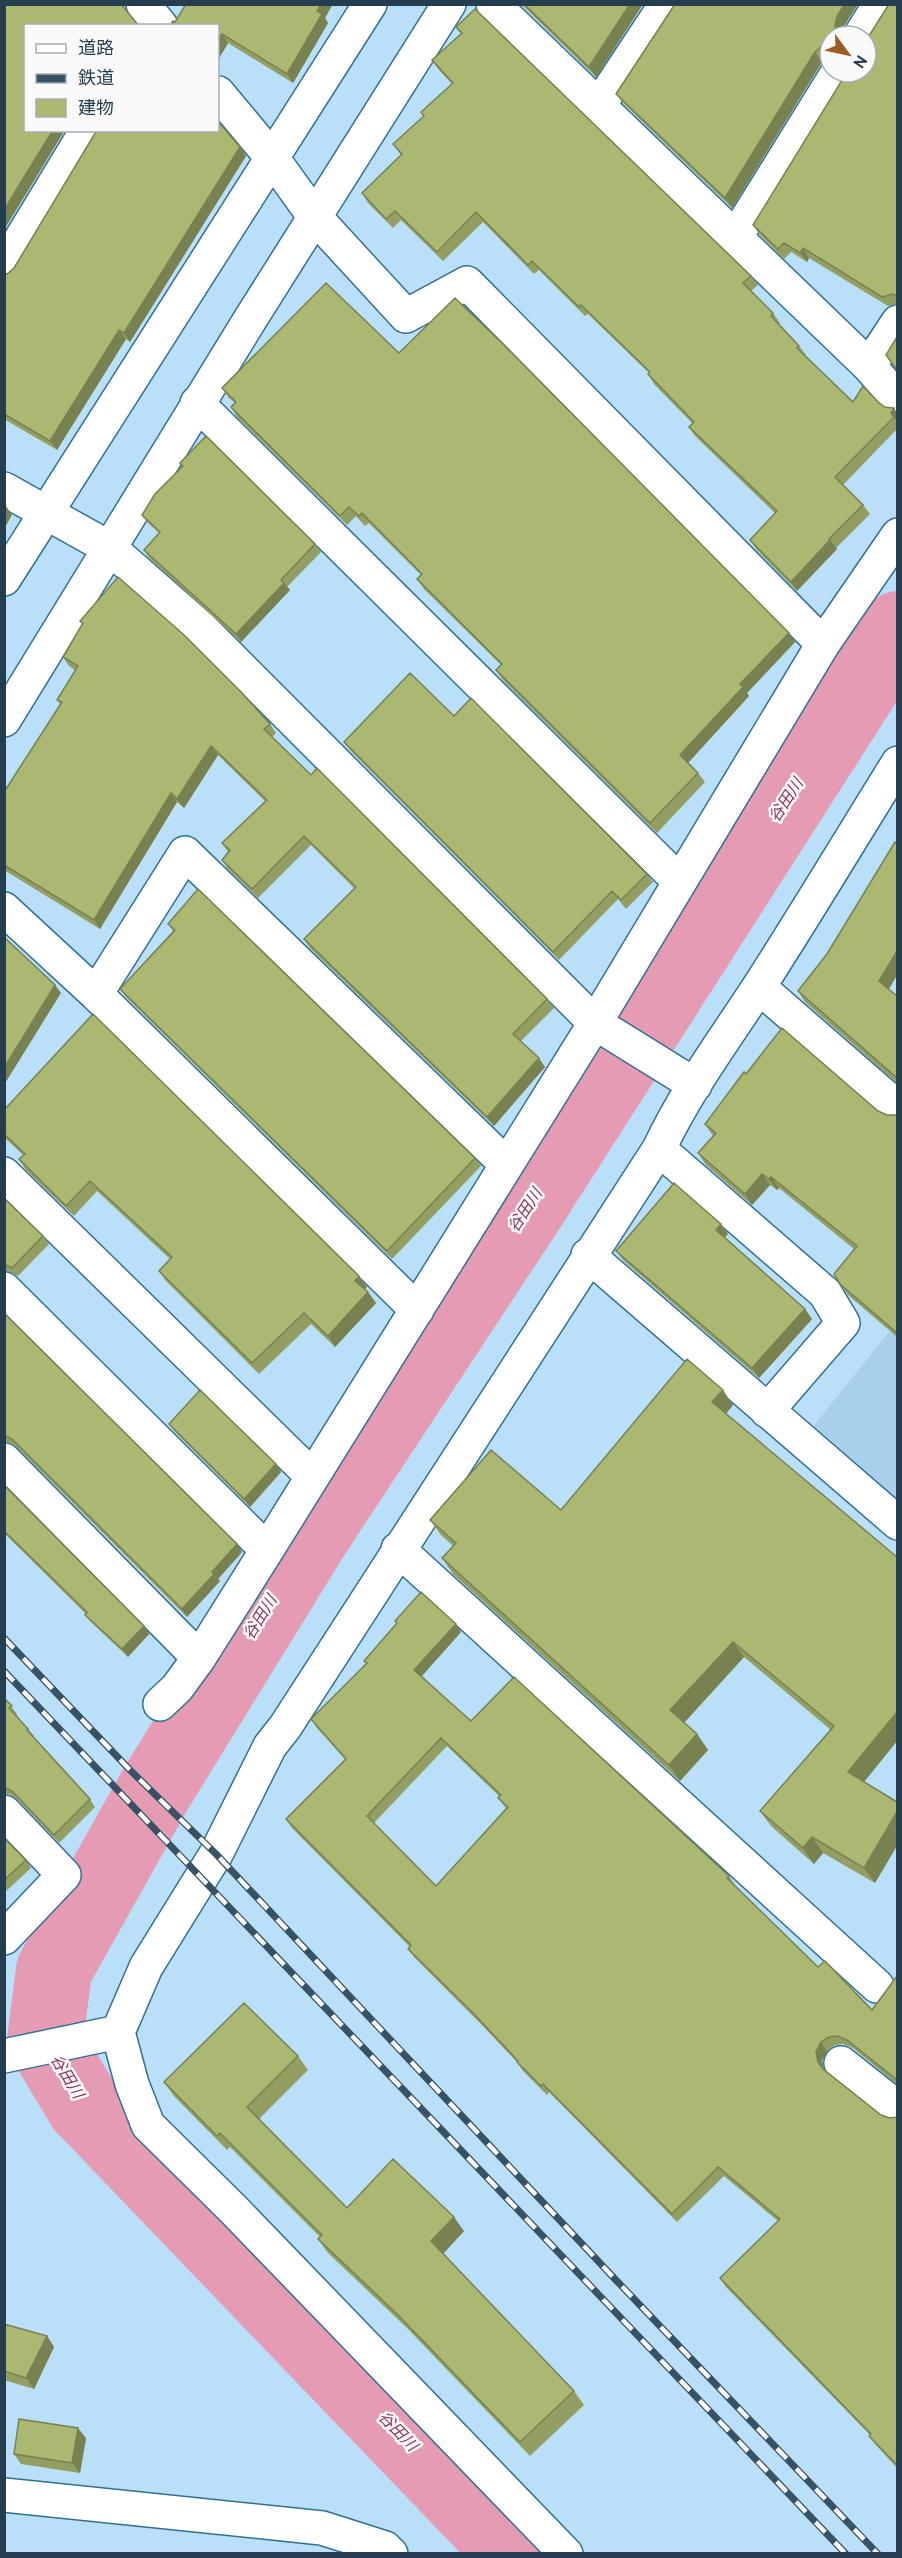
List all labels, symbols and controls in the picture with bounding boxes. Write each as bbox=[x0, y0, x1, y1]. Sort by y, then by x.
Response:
legend bbox=[24, 24, 219, 132]
north arrow bbox=[818, 24, 878, 84]
text: 道路 bbox=[78, 38, 114, 61]
text: N bbox=[847, 51, 870, 71]
text: 鉄道 bbox=[78, 68, 114, 91]
text: 建物 bbox=[78, 98, 114, 121]
water label: 谷田川 bbox=[766, 774, 810, 827]
water label: 谷田川 bbox=[505, 1184, 549, 1237]
water label: 谷田川 bbox=[240, 1591, 283, 1644]
water label: 谷田川 bbox=[45, 2051, 88, 2104]
water label: 谷田川 bbox=[373, 2408, 422, 2458]

